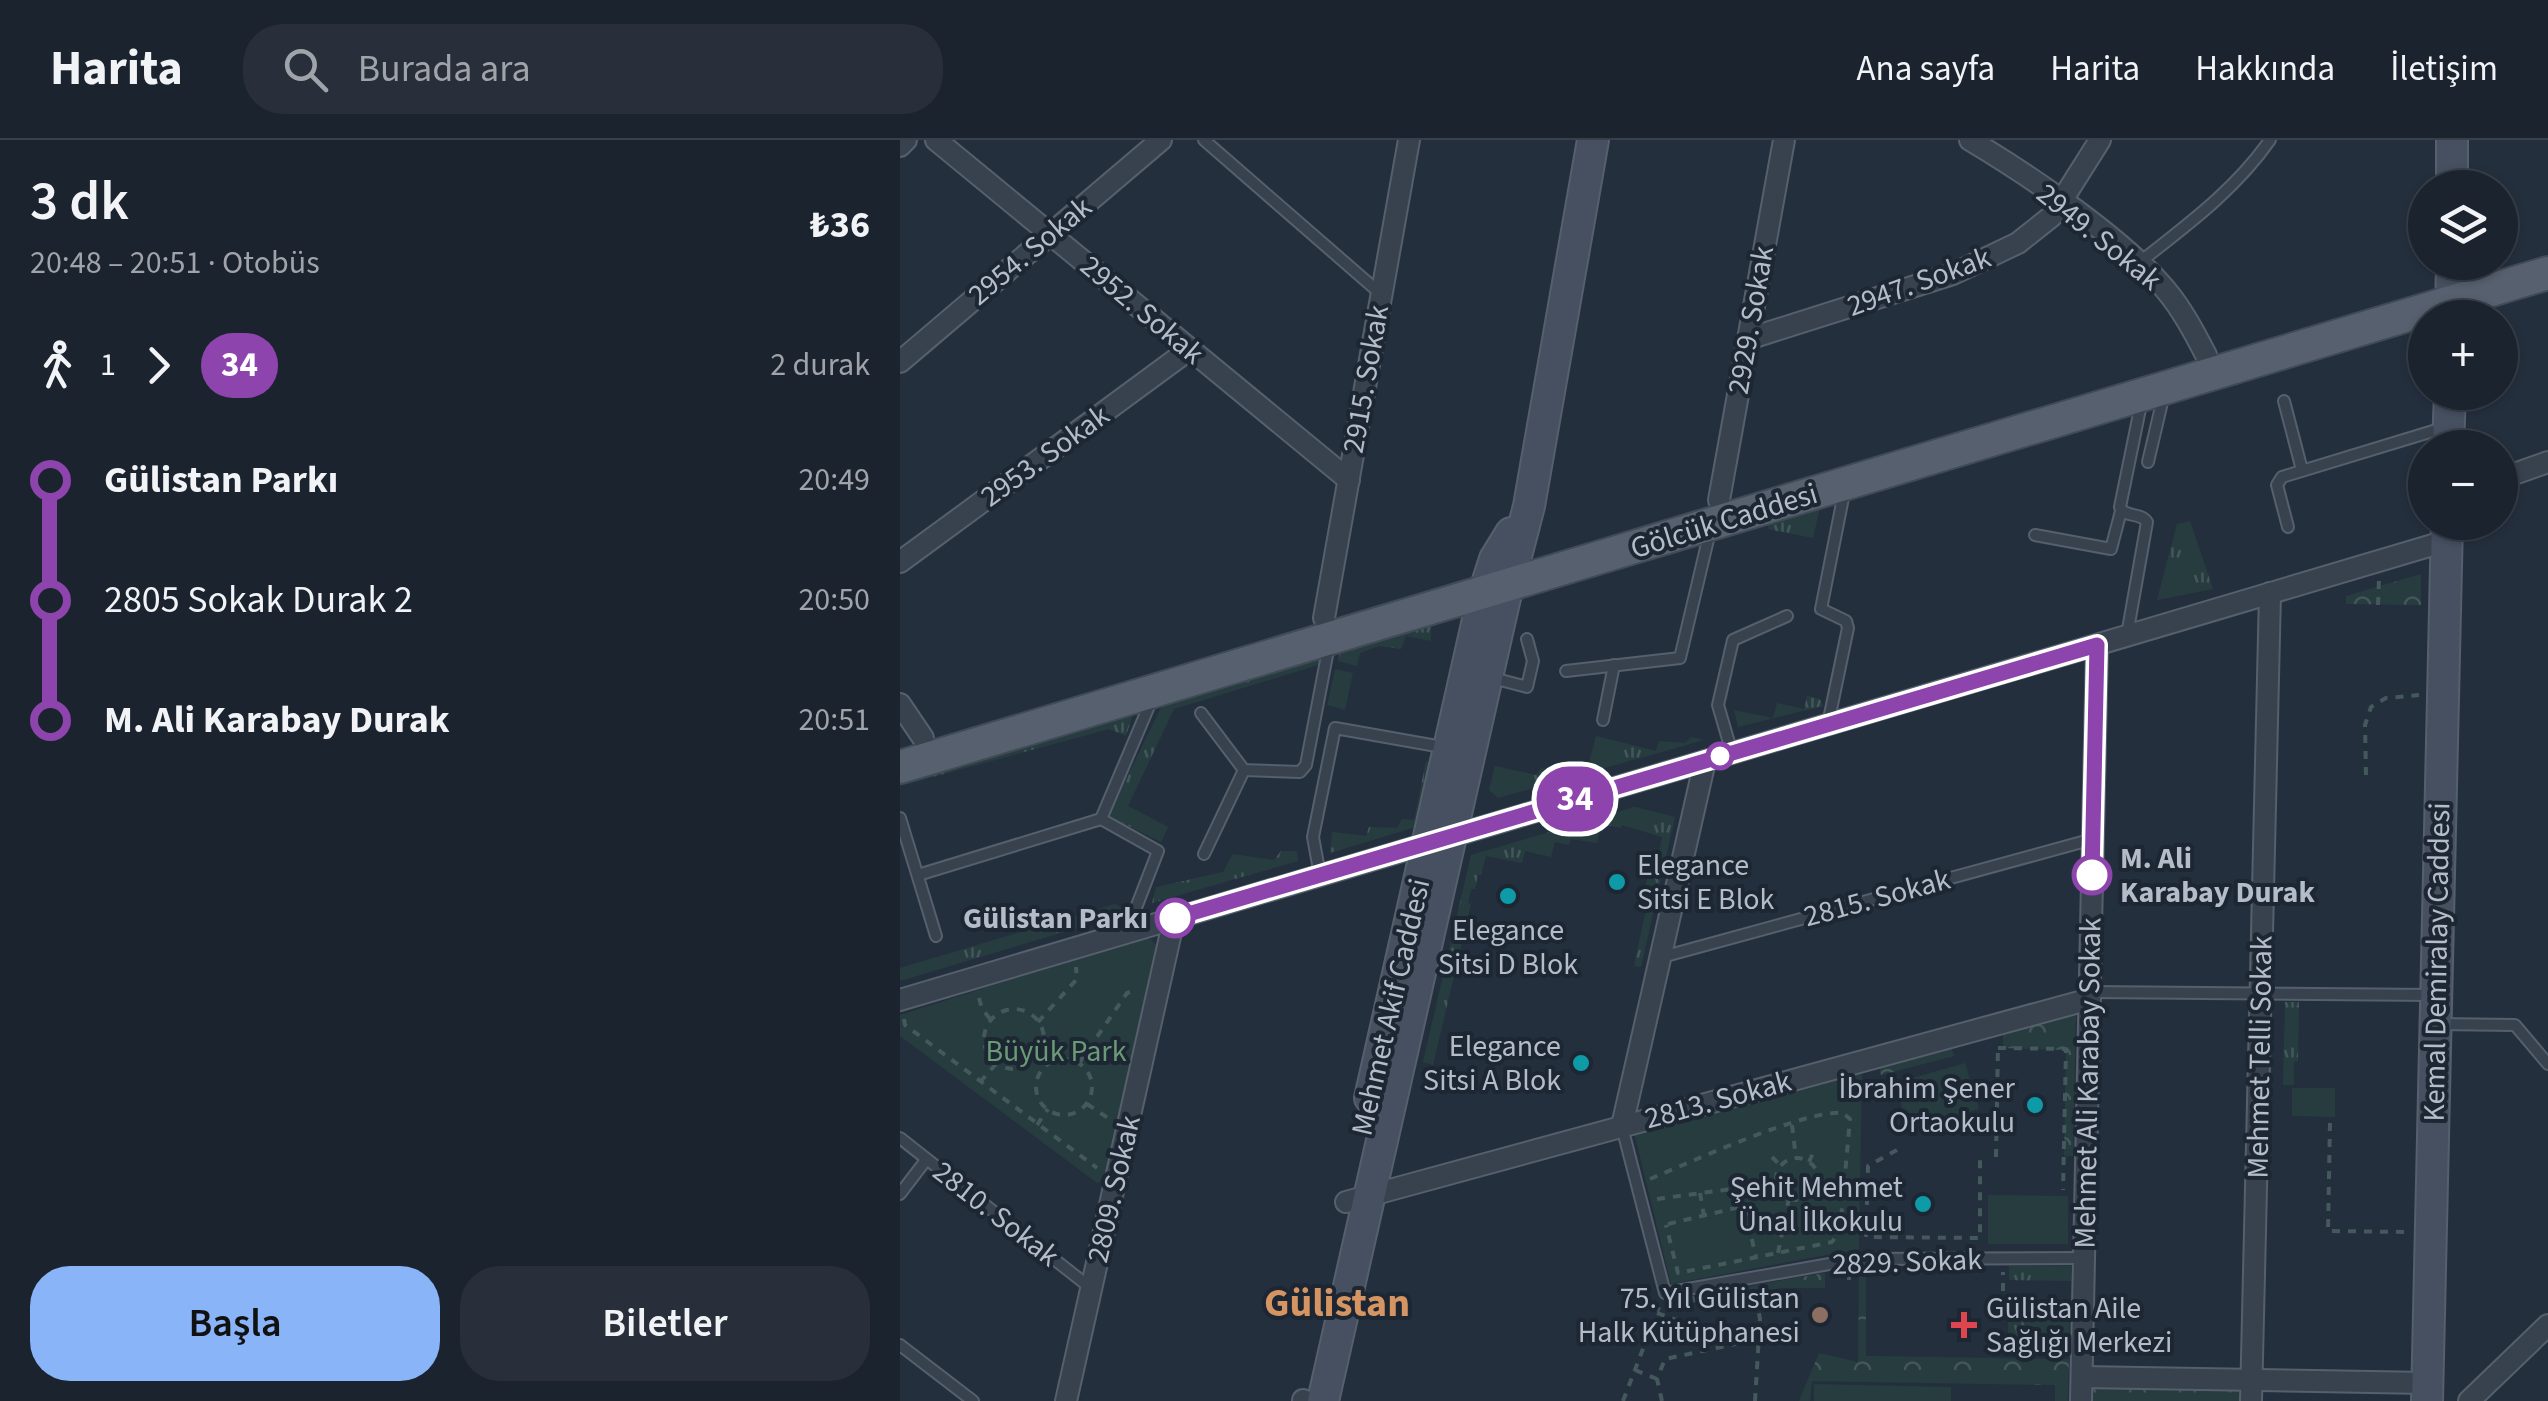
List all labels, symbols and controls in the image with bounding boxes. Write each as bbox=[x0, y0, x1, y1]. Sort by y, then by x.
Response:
search box bbox=[243, 24, 943, 114]
text: Harita bbox=[50, 35, 183, 103]
icon: search bbox=[278, 42, 333, 97]
text: Burada ara bbox=[358, 42, 531, 96]
text: Ana sayfa bbox=[1857, 44, 1995, 94]
text: Harita bbox=[2050, 44, 2140, 94]
text: Hakkında bbox=[2195, 44, 2335, 94]
text: İletişim bbox=[2390, 44, 2498, 94]
text: 3 dk bbox=[30, 163, 129, 241]
map controls bbox=[2408, 170, 2518, 540]
button: layers bbox=[2408, 170, 2518, 280]
street label: 2949. Sokak bbox=[2027, 173, 2171, 301]
street label: 2954. Sokak bbox=[959, 186, 1101, 316]
text: ₺36 bbox=[810, 198, 870, 252]
street label: 2947. Sokak bbox=[1841, 236, 1997, 328]
text: 20:48 – 20:51 · Otobüs bbox=[30, 240, 320, 286]
street label: 2929. Sokak bbox=[1717, 242, 1785, 398]
street label: 2952. Sokak bbox=[1071, 245, 1213, 375]
button: + bbox=[2408, 300, 2518, 410]
street label: 2915. Sokak bbox=[1332, 301, 1400, 457]
icon: walk bbox=[30, 338, 85, 393]
icon: forward bbox=[131, 338, 186, 393]
text: 34 bbox=[221, 340, 258, 390]
text: 1 bbox=[100, 342, 116, 388]
text: 2 durak bbox=[770, 342, 870, 388]
street label: 2953. Sokak bbox=[972, 394, 1118, 517]
button: − bbox=[2408, 430, 2518, 540]
text: Gülistan Parkı bbox=[104, 453, 338, 507]
text: 20:49 bbox=[798, 457, 870, 503]
street label: Gölcük Caddesi bbox=[1625, 472, 1823, 570]
text: 2805 Sokak Durak 2 bbox=[104, 573, 413, 627]
text: 20:50 bbox=[798, 577, 870, 623]
text: M. Ali Karabay Durak bbox=[104, 693, 450, 747]
text: 20:51 bbox=[798, 697, 870, 743]
unlabelled marker bbox=[1707, 743, 1733, 769]
line badge: 34 bbox=[1530, 766, 1620, 832]
text: 34 bbox=[1557, 774, 1593, 824]
street label: Kemal Demiralay Caddesi bbox=[2413, 802, 2461, 1122]
place label: M. Ali Karabay Durak bbox=[2120, 837, 2315, 914]
place label: Elegance Sitsi E Blok bbox=[1637, 844, 1775, 921]
marker: M. Ali Karabay Durak bbox=[2073, 856, 2111, 894]
street label: 2815. Sokak bbox=[1799, 858, 1955, 938]
marker: Elegance Sitsi E Blok bbox=[1606, 871, 1628, 893]
street label: Mehmet Akif Caddesi bbox=[1341, 874, 1441, 1140]
marker: Elegance Sitsi D Blok bbox=[1497, 885, 1519, 907]
place label: Gülistan Parkı bbox=[963, 897, 1148, 940]
marker: Gülistan Parkı bbox=[1156, 899, 1194, 937]
place label: Elegance Sitsi D Blok bbox=[1438, 909, 1578, 986]
street label: Mehmet Ali Karabay Sokak bbox=[2064, 917, 2112, 1249]
street label: Mehmet Telli Sokak bbox=[2236, 935, 2284, 1179]
place label: Elegance Sitsi A Blok bbox=[1423, 1025, 1561, 1102]
park label: Büyük Park bbox=[985, 1030, 1127, 1073]
marker: Elegance Sitsi A Blok bbox=[1570, 1052, 1592, 1074]
street label: 2813. Sokak bbox=[1640, 1060, 1796, 1140]
place label: İbrahim Şener Ortaokulu bbox=[1839, 1067, 2016, 1144]
marker: İbrahim Şener Ortaokulu bbox=[2024, 1094, 2046, 1116]
street label: 2809. Sokak bbox=[1076, 1111, 1152, 1267]
street label: 2810. Sokak bbox=[924, 1151, 1068, 1277]
place label: Şehit Mehmet Ünal İlkokulu bbox=[1730, 1166, 1903, 1243]
marker: Şehit Mehmet Ünal İlkokulu bbox=[1912, 1193, 1934, 1215]
street label: 2829. Sokak bbox=[1831, 1238, 1983, 1286]
button: Başla bbox=[30, 1266, 440, 1381]
button: Biletler bbox=[460, 1266, 870, 1381]
district label: Gülistan bbox=[1264, 1275, 1410, 1332]
place label: 75. Yıl Gülistan Halk Kütüphanesi bbox=[1578, 1277, 1800, 1354]
place label: Gülistan Aile Sağlığı Merkezi bbox=[1986, 1287, 2172, 1364]
marker: 75. Yıl Gülistan Halk Kütüphanesi bbox=[1809, 1304, 1831, 1326]
marker: Gülistan Aile Sağlığı Merkezi bbox=[1951, 1312, 1977, 1338]

